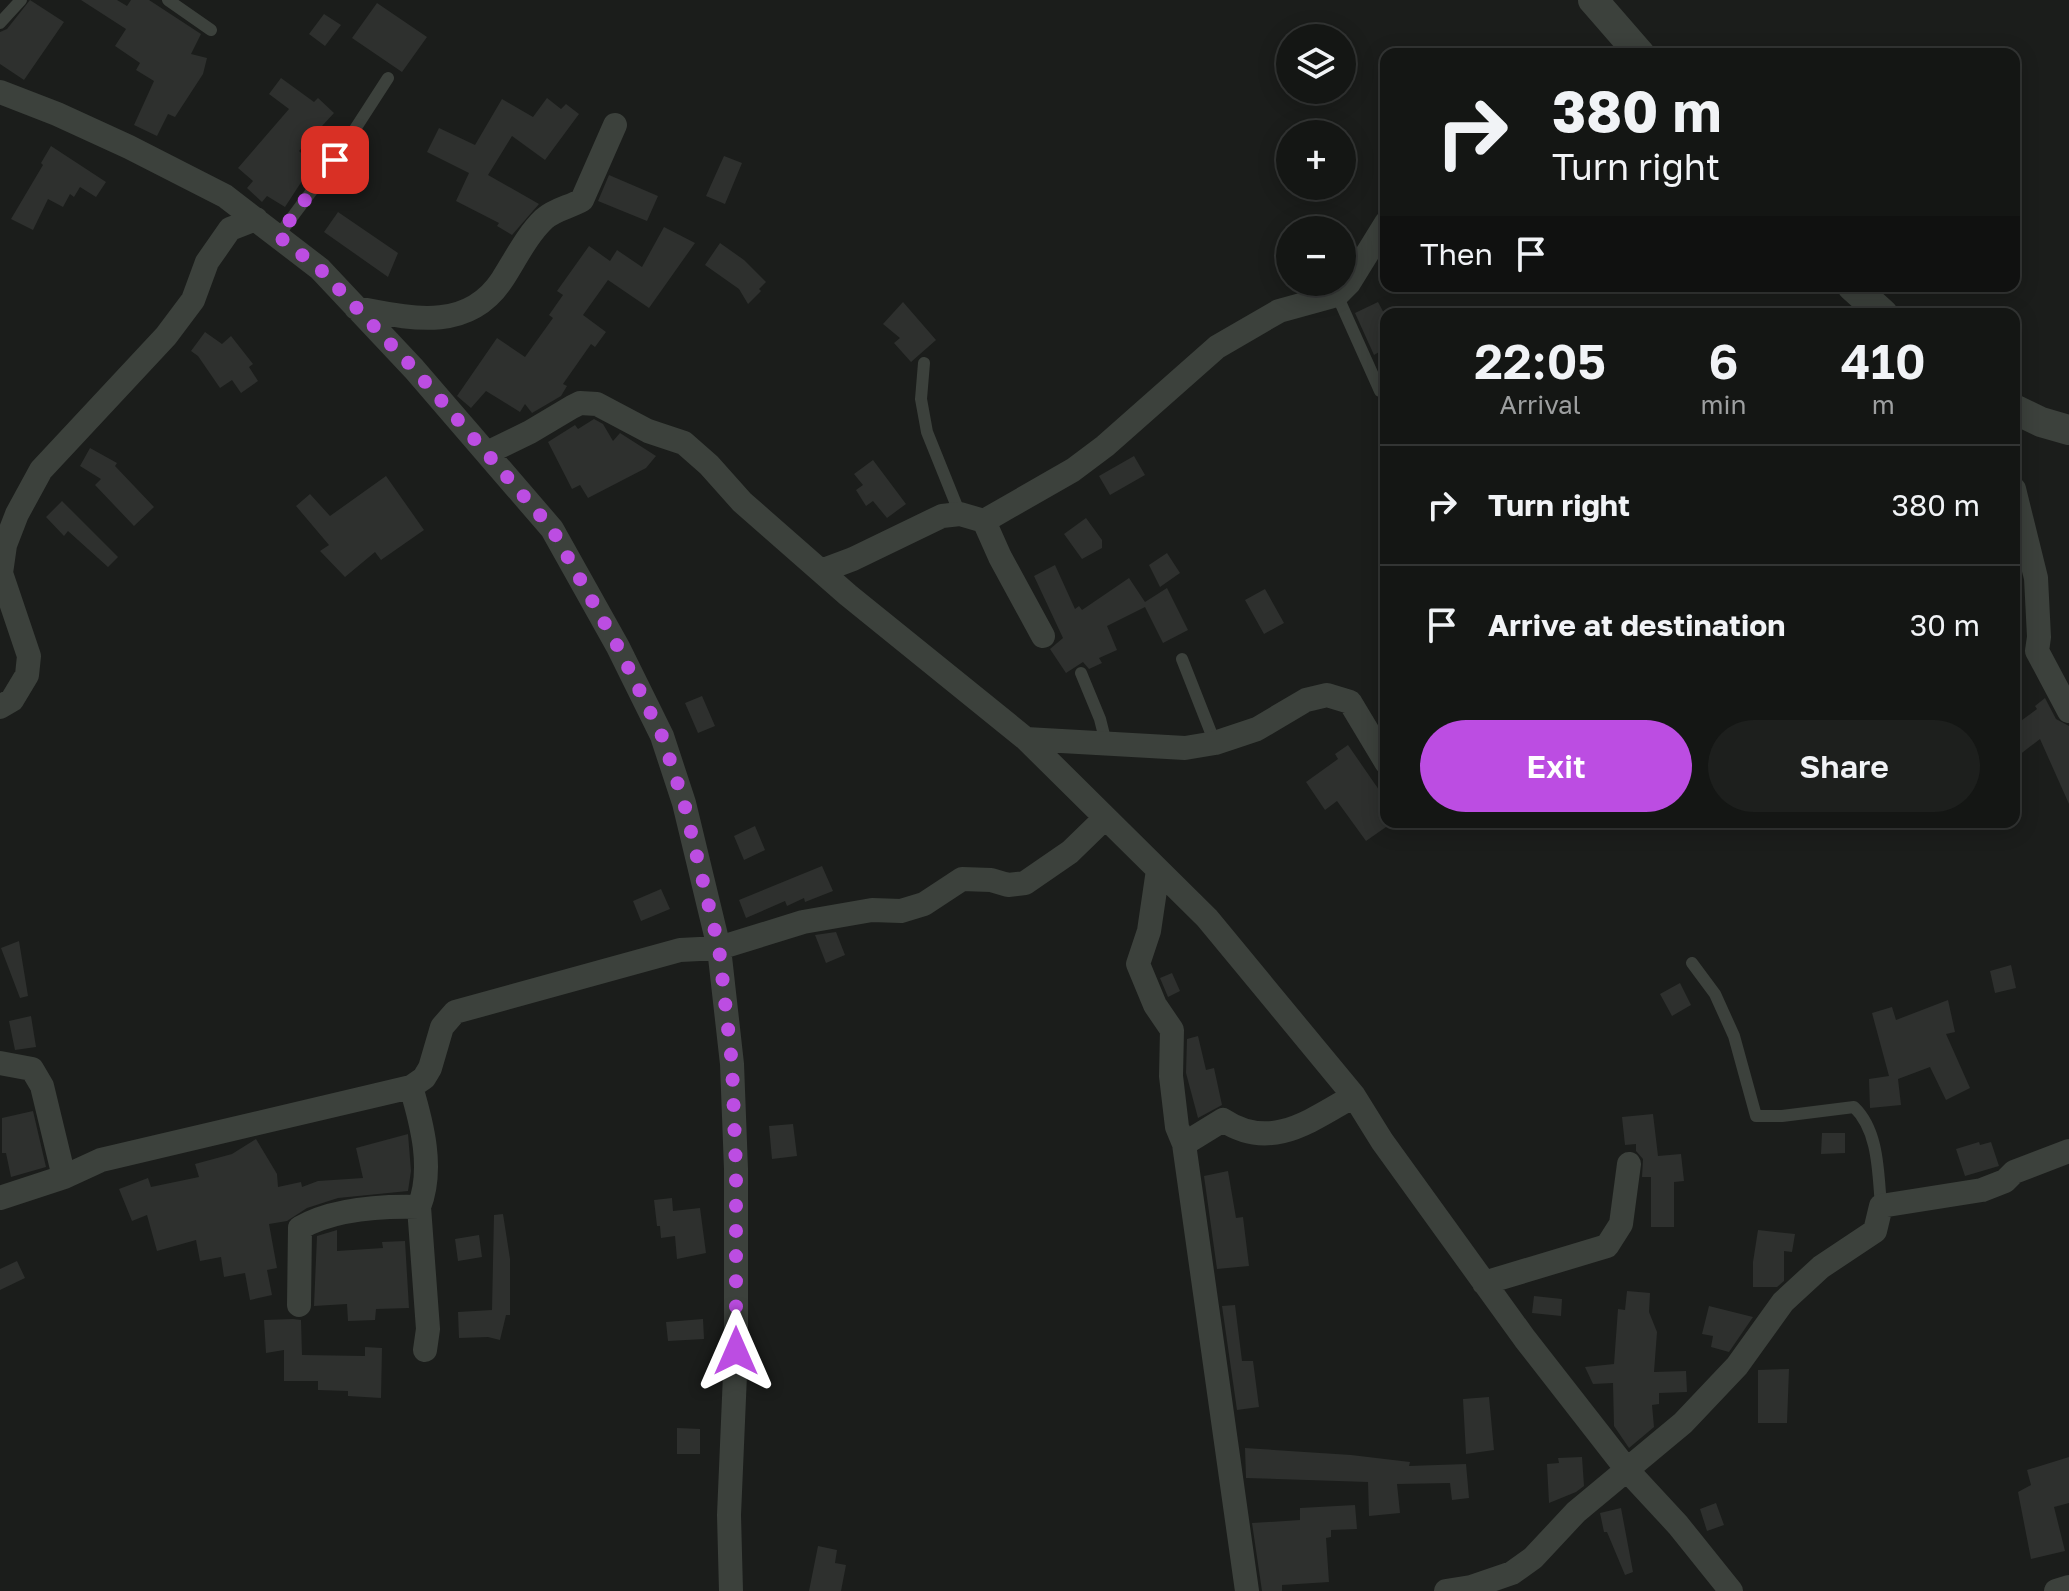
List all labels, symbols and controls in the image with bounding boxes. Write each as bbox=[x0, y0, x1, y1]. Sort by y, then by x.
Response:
map controls bbox=[1276, 24, 1356, 296]
button: layers bbox=[1276, 24, 1356, 104]
text: 380 m bbox=[1552, 77, 1721, 144]
icon: right bbox=[1420, 80, 1524, 184]
button: + bbox=[1276, 120, 1356, 200]
pin bbox=[301, 126, 369, 194]
icon: arrive bbox=[313, 138, 357, 182]
text: Turn right bbox=[1552, 145, 1720, 188]
button: − bbox=[1276, 216, 1356, 296]
icon: arrive bbox=[1509, 232, 1553, 276]
text: Then bbox=[1420, 236, 1493, 272]
text: 22:05 bbox=[1474, 332, 1606, 390]
text: 6 bbox=[1708, 332, 1738, 390]
text: 410 bbox=[1841, 332, 1926, 390]
text: Arrival bbox=[1499, 389, 1581, 420]
text: min bbox=[1700, 389, 1746, 420]
text: m bbox=[1872, 389, 1895, 420]
icon: right bbox=[1420, 483, 1464, 527]
text: Turn right bbox=[1488, 487, 1630, 523]
text: 380 m bbox=[1892, 487, 1980, 523]
icon: arrive bbox=[1420, 603, 1464, 647]
text: Arrive at destination bbox=[1488, 607, 1785, 643]
text: 30 m bbox=[1910, 607, 1980, 643]
button: Exit bbox=[1420, 720, 1692, 812]
button: Share bbox=[1708, 720, 1980, 812]
position arrow bbox=[694, 1309, 778, 1393]

